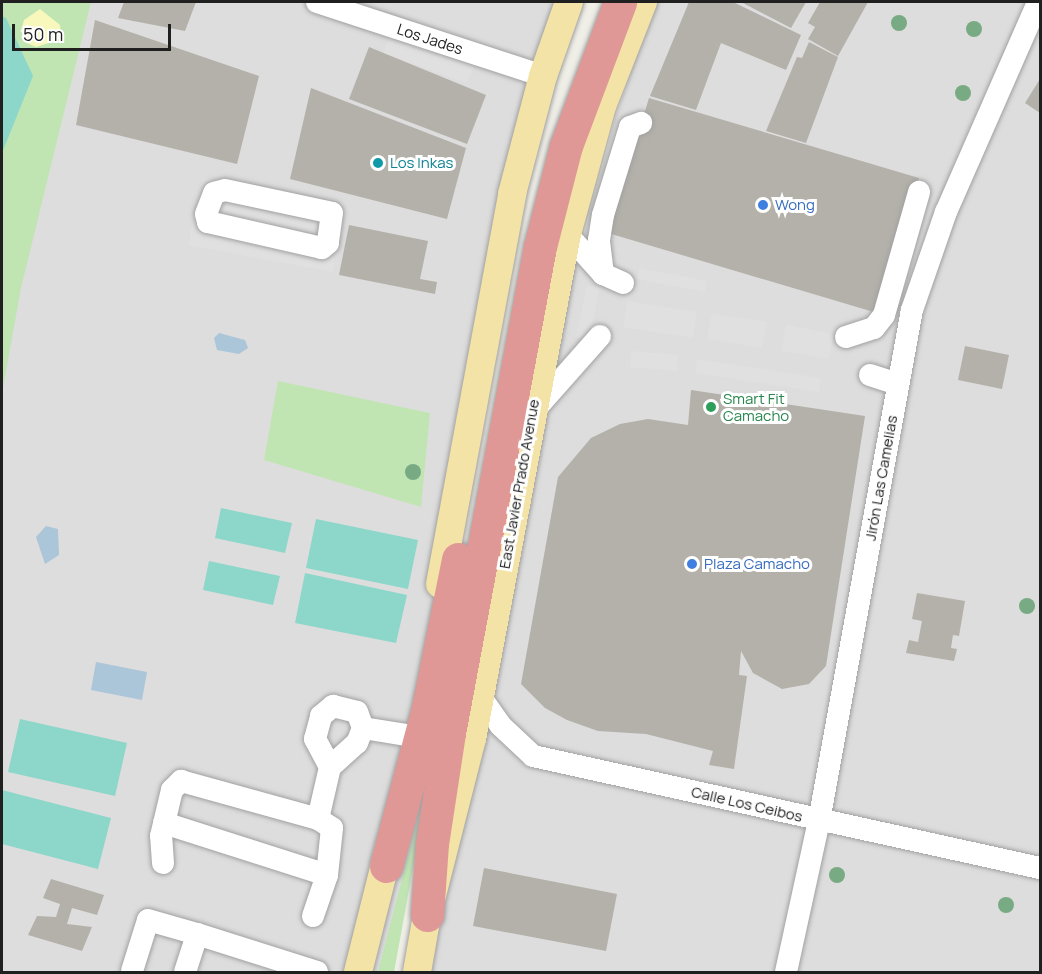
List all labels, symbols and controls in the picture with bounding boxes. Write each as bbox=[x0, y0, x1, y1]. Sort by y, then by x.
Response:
scale bar bbox=[15, 12, 174, 50]
street label: Los Jades bbox=[395, 20, 465, 58]
text: 50 m bbox=[23, 22, 63, 46]
place label: Los Inkas bbox=[390, 154, 453, 172]
marker: Los Inkas bbox=[371, 156, 385, 170]
place label: Wong bbox=[775, 196, 815, 214]
marker: Wong bbox=[756, 198, 770, 212]
place label: Smart Fit Camacho bbox=[723, 389, 789, 424]
street label: East Javier Prado Avenue bbox=[495, 398, 543, 570]
marker: Smart Fit Camacho bbox=[704, 400, 718, 414]
street label: Jirón Las Camelias bbox=[861, 414, 901, 542]
place label: Plaza Camacho bbox=[704, 555, 810, 573]
marker: Plaza Camacho bbox=[685, 557, 699, 571]
street label: Calle Los Ceibos bbox=[690, 782, 804, 826]

